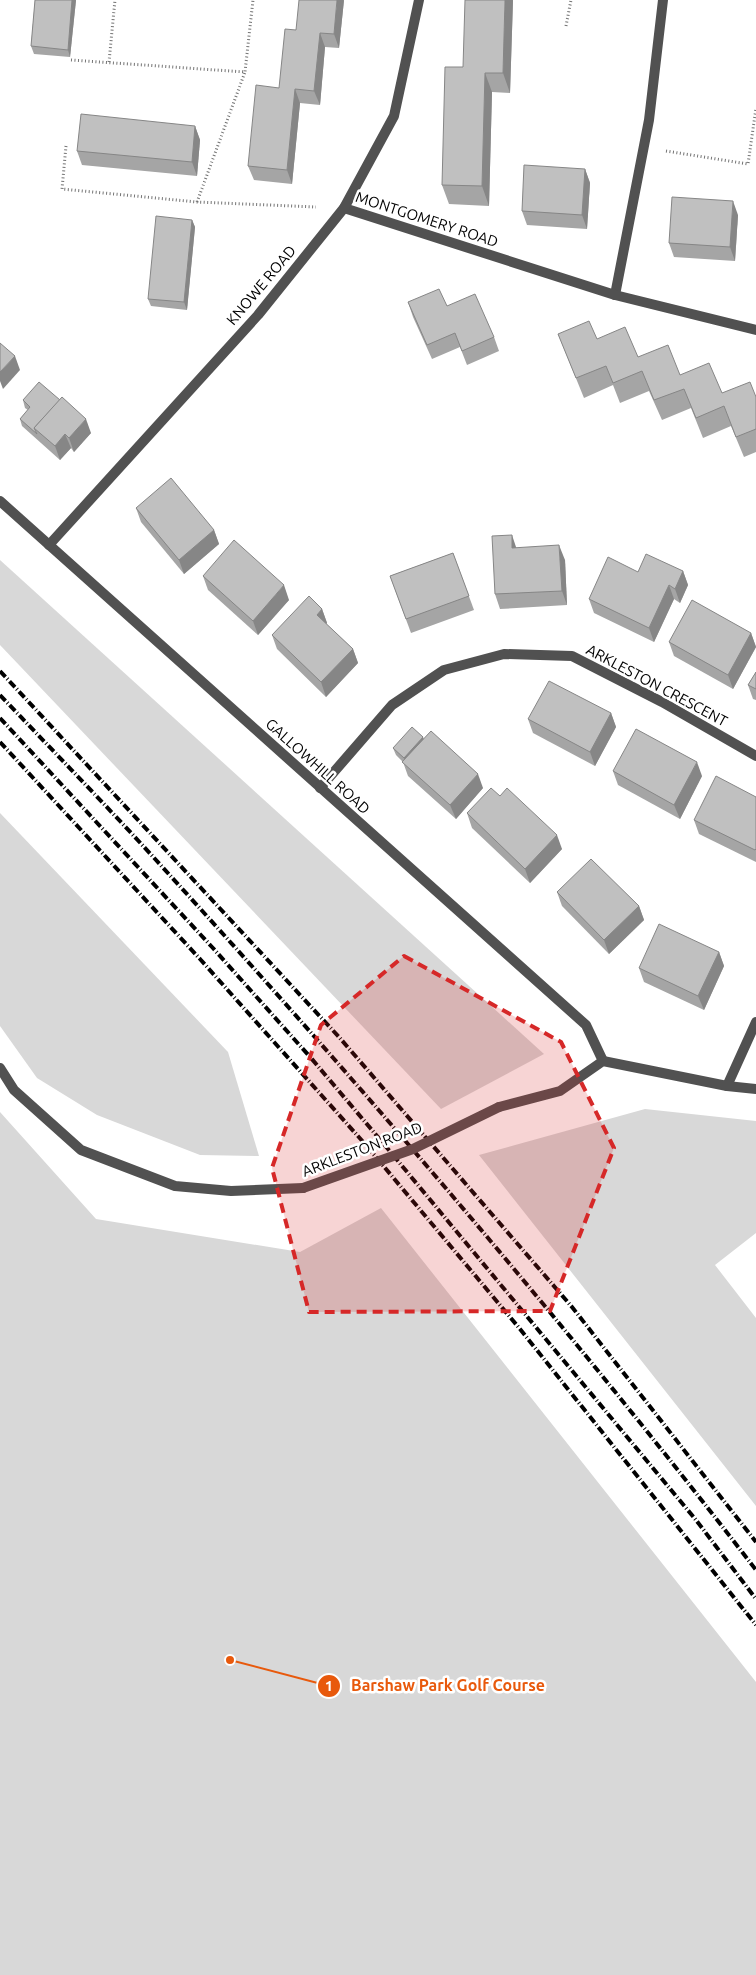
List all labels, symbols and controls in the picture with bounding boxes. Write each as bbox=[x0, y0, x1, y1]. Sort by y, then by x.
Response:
street label: MONTGOMERY ROAD bbox=[354, 188, 500, 250]
street label: KNOWE ROAD bbox=[223, 242, 299, 328]
street label: ARKLESTON CRESCENT bbox=[583, 641, 731, 730]
street label: GALLOWHILL ROAD bbox=[262, 715, 374, 817]
street label: ARKLESTON ROAD bbox=[300, 1118, 424, 1180]
callout: Barshaw Park Golf Course bbox=[316, 1670, 555, 1701]
text: Barshaw Park Golf Course bbox=[351, 1676, 545, 1694]
text: 1 bbox=[325, 1677, 333, 1694]

